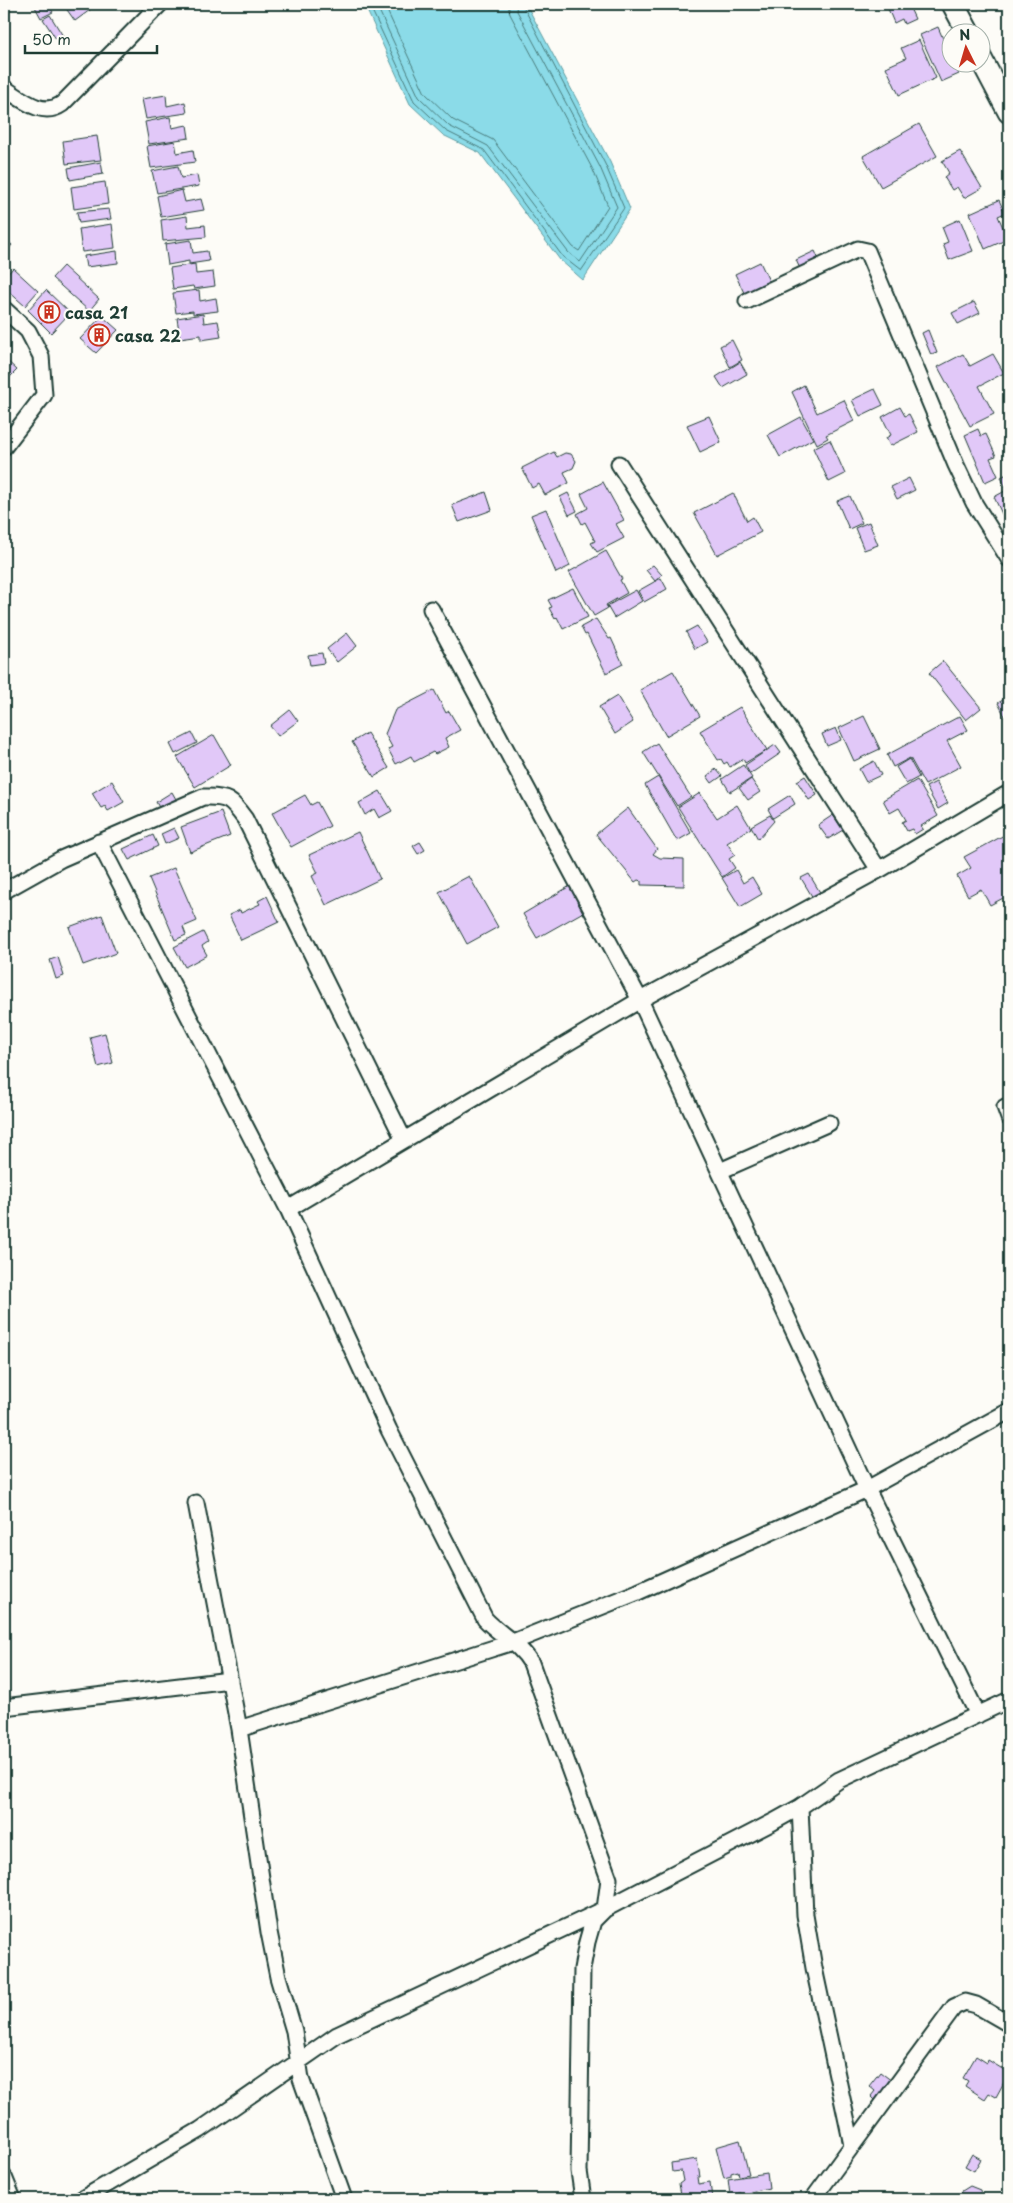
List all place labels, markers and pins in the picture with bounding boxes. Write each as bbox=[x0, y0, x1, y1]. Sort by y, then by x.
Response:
building icon: casa 21 bbox=[37, 300, 61, 324]
place label: casa 21 bbox=[65, 300, 128, 324]
building icon: casa 22 bbox=[87, 323, 111, 347]
place label: casa 22 bbox=[115, 323, 181, 347]

